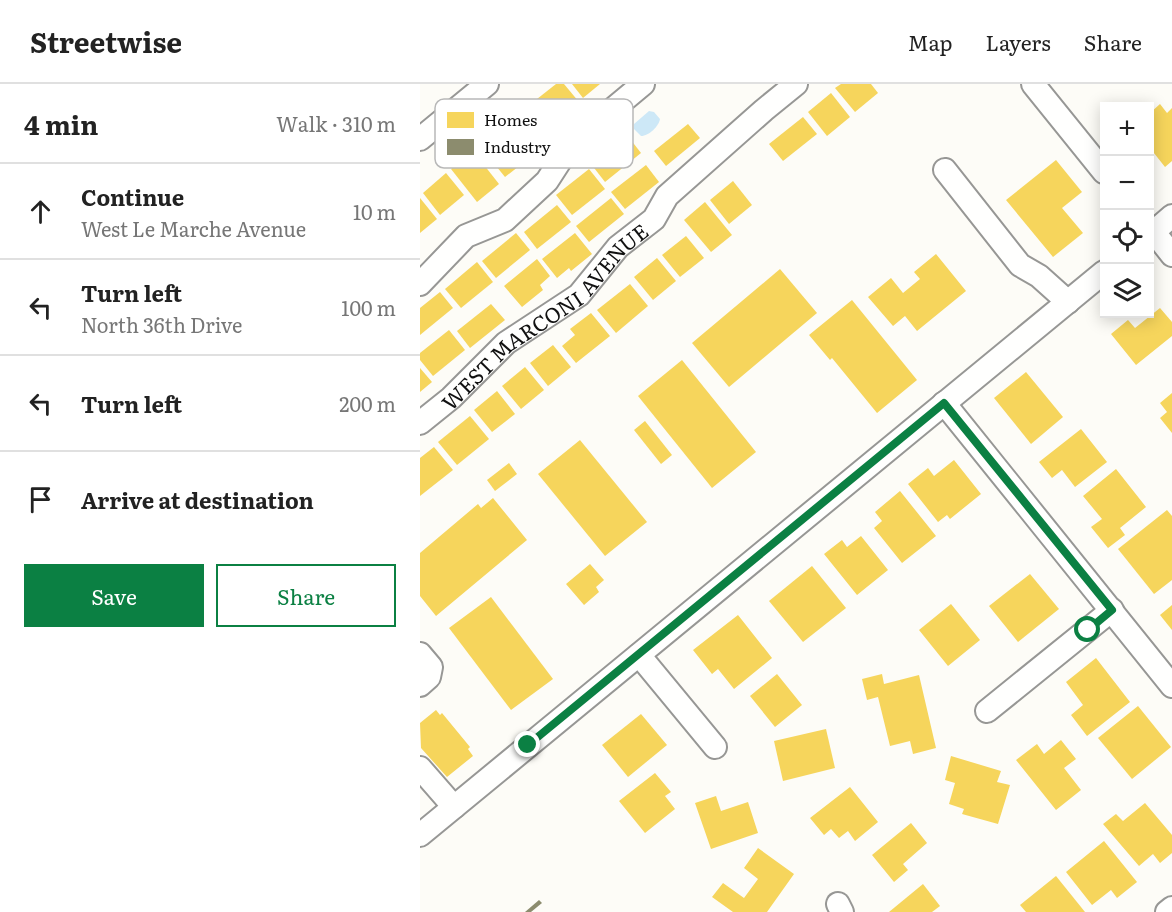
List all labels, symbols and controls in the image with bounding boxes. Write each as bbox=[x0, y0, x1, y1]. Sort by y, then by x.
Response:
text: Streetwise bbox=[30, 20, 182, 62]
text: Map bbox=[908, 26, 953, 57]
text: Layers bbox=[986, 26, 1051, 57]
text: Share bbox=[1084, 26, 1142, 57]
legend bbox=[435, 99, 633, 168]
map controls bbox=[1100, 102, 1154, 318]
button: + bbox=[1100, 102, 1154, 156]
text: 4 min bbox=[24, 104, 98, 143]
text: Homes bbox=[484, 107, 537, 131]
text: Walk · 310 m bbox=[276, 108, 396, 138]
text: Industry bbox=[484, 134, 552, 158]
button: − bbox=[1100, 156, 1154, 210]
text: Continue bbox=[81, 180, 184, 213]
icon: ahead bbox=[24, 195, 57, 228]
text: 10 m bbox=[353, 196, 396, 226]
button: locate bbox=[1100, 210, 1154, 264]
text: West Le Marche Avenue bbox=[81, 213, 306, 243]
street label: WEST MARCONI AVENUE bbox=[433, 214, 654, 416]
button: layers bbox=[1100, 264, 1154, 318]
text: Turn left bbox=[81, 276, 182, 309]
icon: left bbox=[24, 291, 57, 324]
text: 100 m bbox=[341, 292, 396, 322]
text: North 36th Drive bbox=[81, 309, 242, 339]
icon: left bbox=[24, 387, 57, 420]
text: Turn left bbox=[81, 387, 182, 420]
text: 200 m bbox=[339, 388, 396, 418]
icon: arrive bbox=[24, 483, 57, 516]
text: Arrive at destination bbox=[81, 483, 314, 516]
button: Save bbox=[24, 564, 204, 627]
button: Share bbox=[216, 564, 396, 627]
route start bbox=[1074, 616, 1100, 642]
route end bbox=[514, 731, 540, 757]

